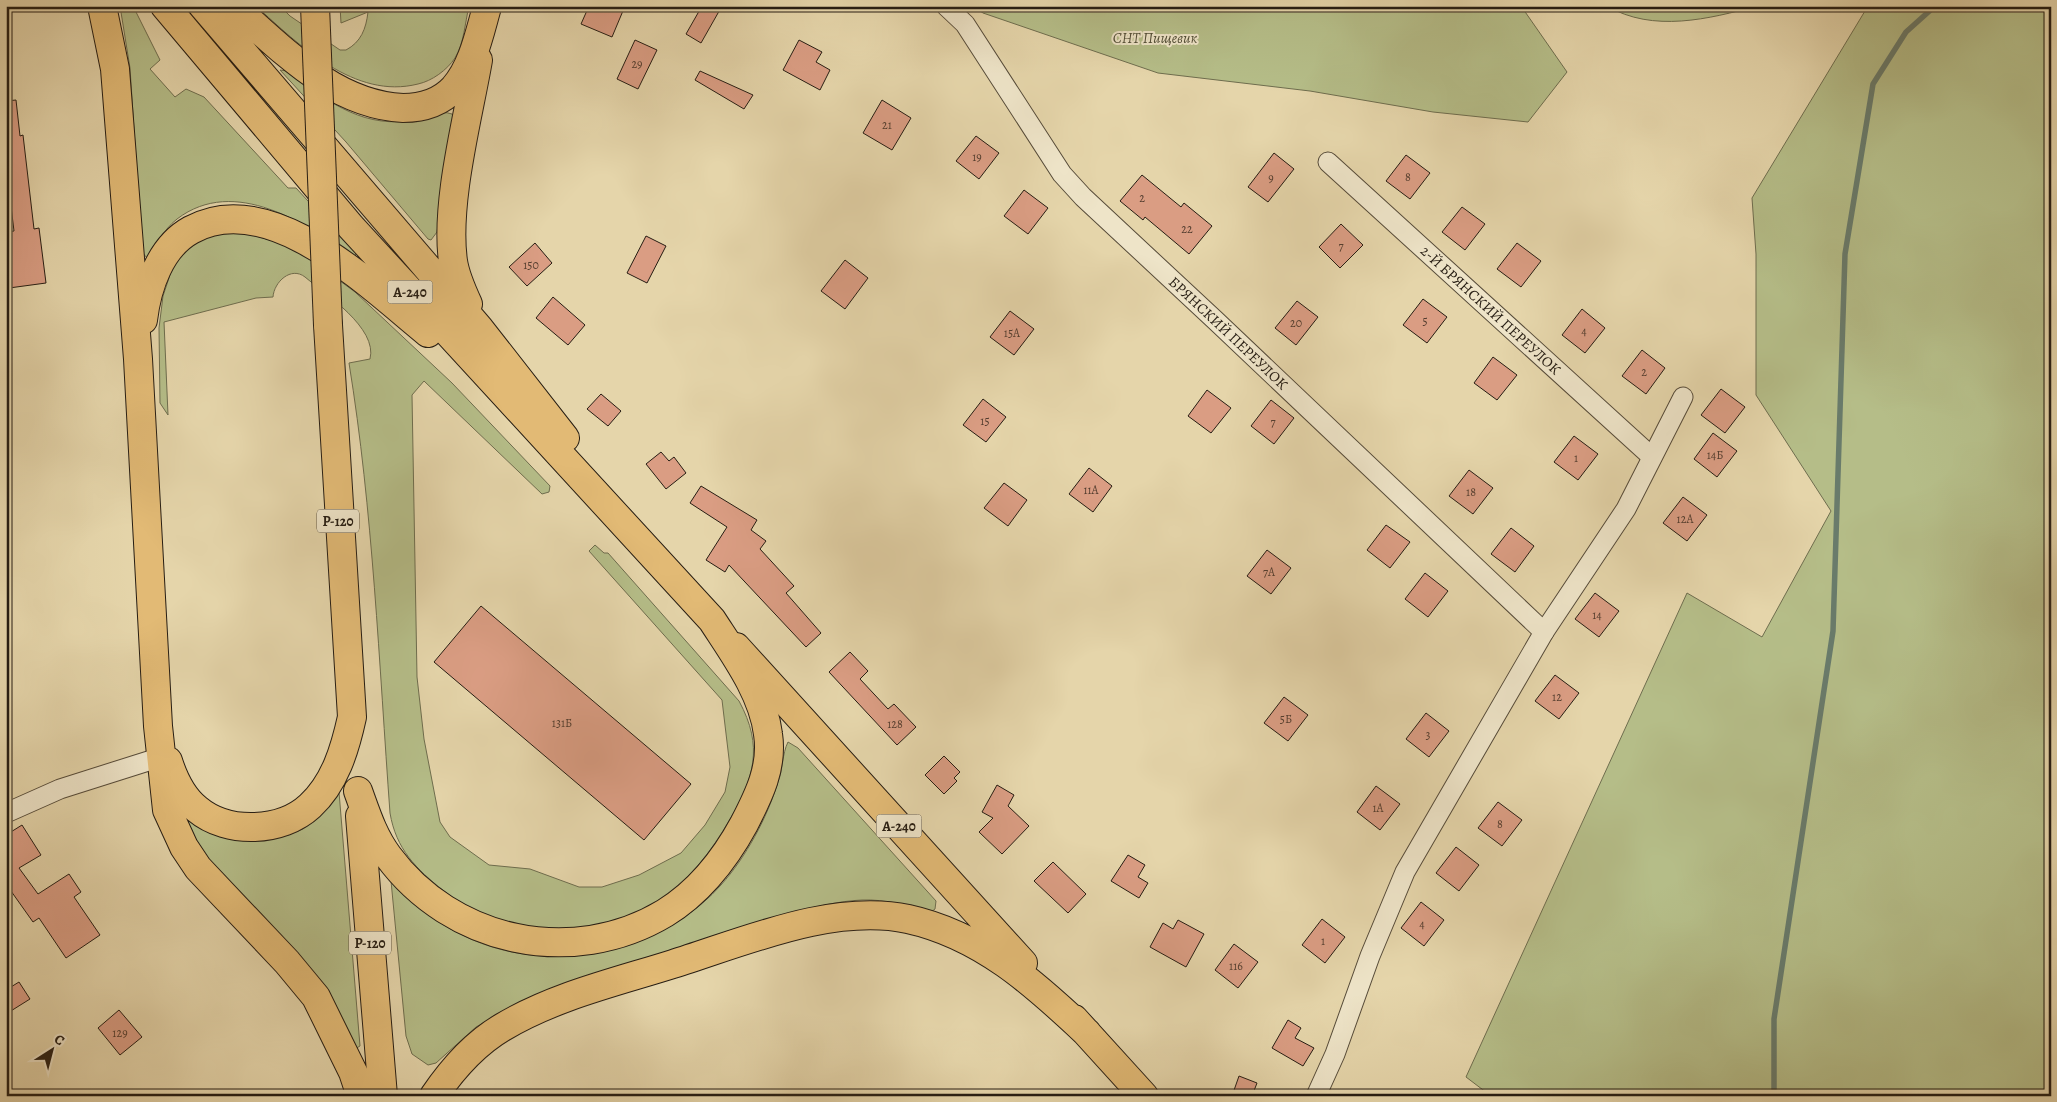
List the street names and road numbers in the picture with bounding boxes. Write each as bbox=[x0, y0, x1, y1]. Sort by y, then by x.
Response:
street label: 2-Й БРЯНСКИЙ ПЕРЕУЛОК bbox=[1416, 241, 1566, 380]
street label: БРЯНСКИЙ ПЕРЕУЛОК bbox=[1164, 272, 1293, 394]
road number: А-240 bbox=[388, 280, 432, 304]
road number: Р-120 bbox=[317, 510, 359, 532]
road number: А-240 bbox=[876, 814, 922, 838]
road number: Р-120 bbox=[349, 931, 391, 954]

